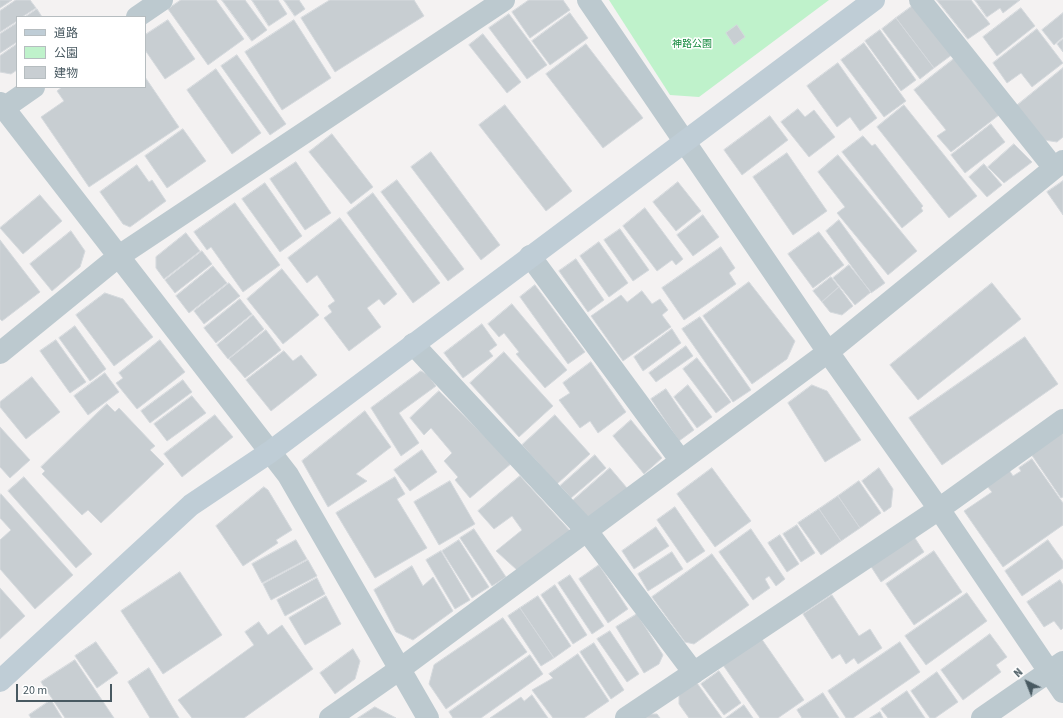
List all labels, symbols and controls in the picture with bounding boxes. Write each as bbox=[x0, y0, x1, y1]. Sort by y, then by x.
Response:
legend bbox=[16, 16, 146, 88]
text: 道路 bbox=[54, 25, 78, 42]
park label: 神路公園 bbox=[672, 39, 712, 51]
text: 公園 bbox=[54, 45, 78, 62]
text: 建物 bbox=[54, 65, 78, 82]
north arrow bbox=[1007, 662, 1047, 702]
text: N bbox=[1011, 665, 1026, 681]
scale bar bbox=[18, 676, 114, 702]
text: 20 m bbox=[23, 682, 47, 699]

